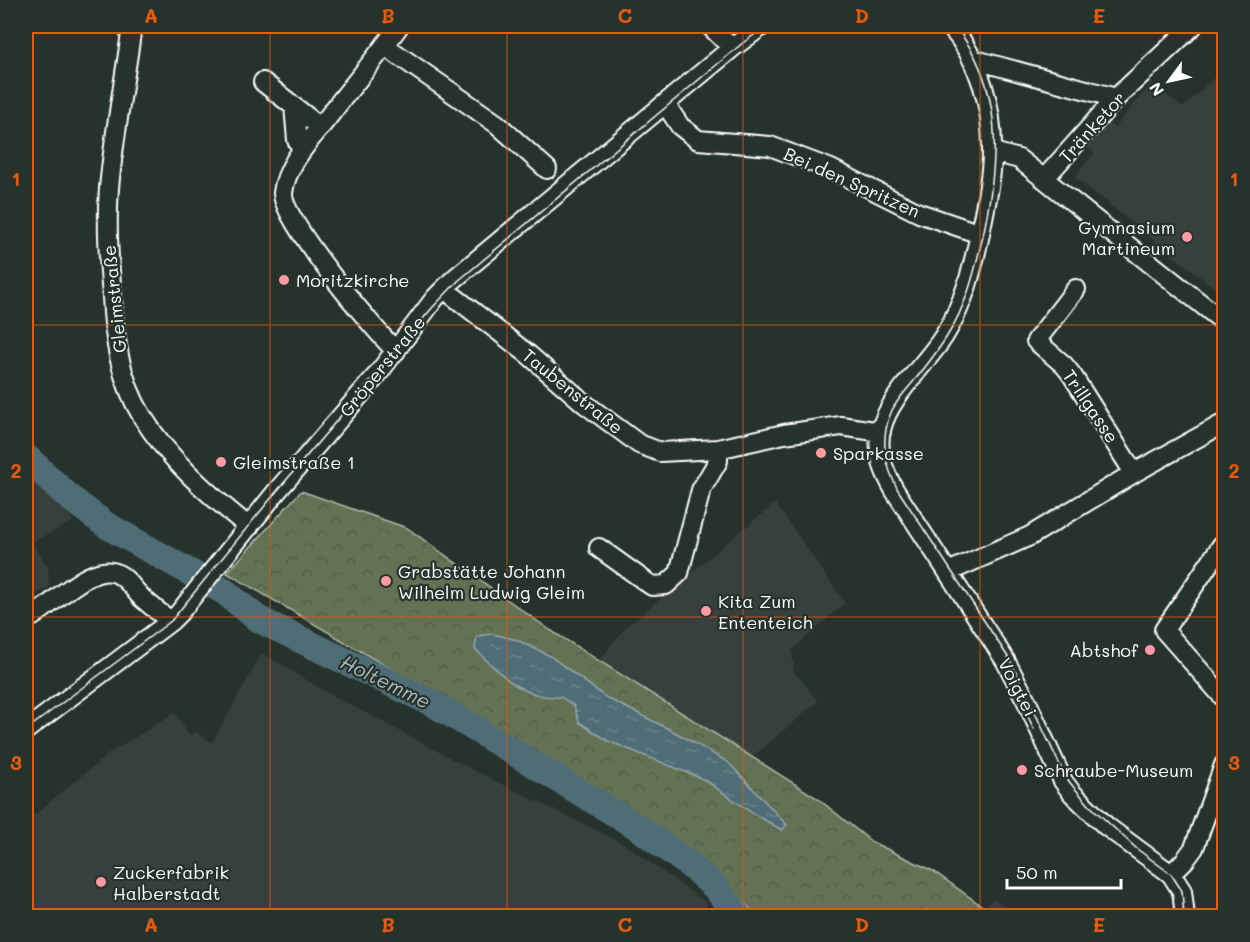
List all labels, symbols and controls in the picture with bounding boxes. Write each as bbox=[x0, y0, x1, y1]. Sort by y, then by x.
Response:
text: A bbox=[144, 2, 158, 28]
text: B bbox=[381, 2, 395, 28]
text: C bbox=[618, 2, 633, 28]
text: D bbox=[855, 2, 869, 28]
text: E bbox=[1093, 2, 1105, 28]
north arrow bbox=[1139, 51, 1199, 111]
text: N bbox=[1144, 79, 1168, 100]
street label: Tränketor bbox=[1053, 86, 1131, 168]
street label: Bei den Spritzen bbox=[780, 141, 924, 223]
text: 1 bbox=[12, 165, 20, 191]
text: 1 bbox=[1230, 165, 1238, 191]
place label: Gymnasium Martineum bbox=[1078, 215, 1175, 260]
marker: Gymnasium Martineum bbox=[1180, 230, 1194, 244]
street label: Gleimstraße bbox=[96, 244, 132, 354]
place label: Moritzkirche bbox=[296, 268, 409, 292]
marker: Moritzkirche bbox=[277, 273, 291, 287]
street label: Gröperstraße bbox=[334, 310, 430, 422]
street label: Taubenstraße bbox=[518, 343, 628, 439]
street label: Trillgasse bbox=[1058, 365, 1124, 447]
place label: Sparkasse bbox=[833, 441, 924, 465]
marker: Sparkasse bbox=[814, 446, 828, 460]
place label: Gleimstraße 1 bbox=[233, 450, 355, 474]
marker: Gleimstraße 1 bbox=[214, 455, 228, 469]
text: 2 bbox=[10, 457, 22, 483]
text: 2 bbox=[1228, 457, 1240, 483]
place label: Grabstätte Johann Wilhelm Ludwig Gleim bbox=[398, 559, 585, 604]
marker: Grabstätte Johann Wilhelm Ludwig Gleim bbox=[379, 574, 393, 588]
place label: Kita Zum Ententeich bbox=[718, 589, 813, 634]
marker: Kita Zum Ententeich bbox=[699, 604, 713, 618]
place label: Abtshof bbox=[1070, 638, 1139, 662]
marker: Abtshof bbox=[1143, 643, 1157, 657]
water label: Holtemme bbox=[337, 648, 435, 714]
street label: Voigtei bbox=[993, 654, 1043, 720]
text: 3 bbox=[10, 749, 22, 775]
text: 3 bbox=[1228, 749, 1240, 775]
place label: Schraube-Museum bbox=[1034, 758, 1193, 782]
marker: Schraube-Museum bbox=[1015, 763, 1029, 777]
scale bar bbox=[1007, 852, 1121, 890]
place label: Zuckerfabrik Halberstadt bbox=[113, 860, 229, 905]
text: 50 m bbox=[1016, 860, 1058, 884]
marker: Zuckerfabrik Halberstadt bbox=[94, 875, 108, 889]
text: A bbox=[144, 911, 158, 937]
text: B bbox=[381, 911, 395, 937]
text: C bbox=[618, 911, 633, 937]
text: D bbox=[855, 911, 869, 937]
text: E bbox=[1093, 911, 1105, 937]

